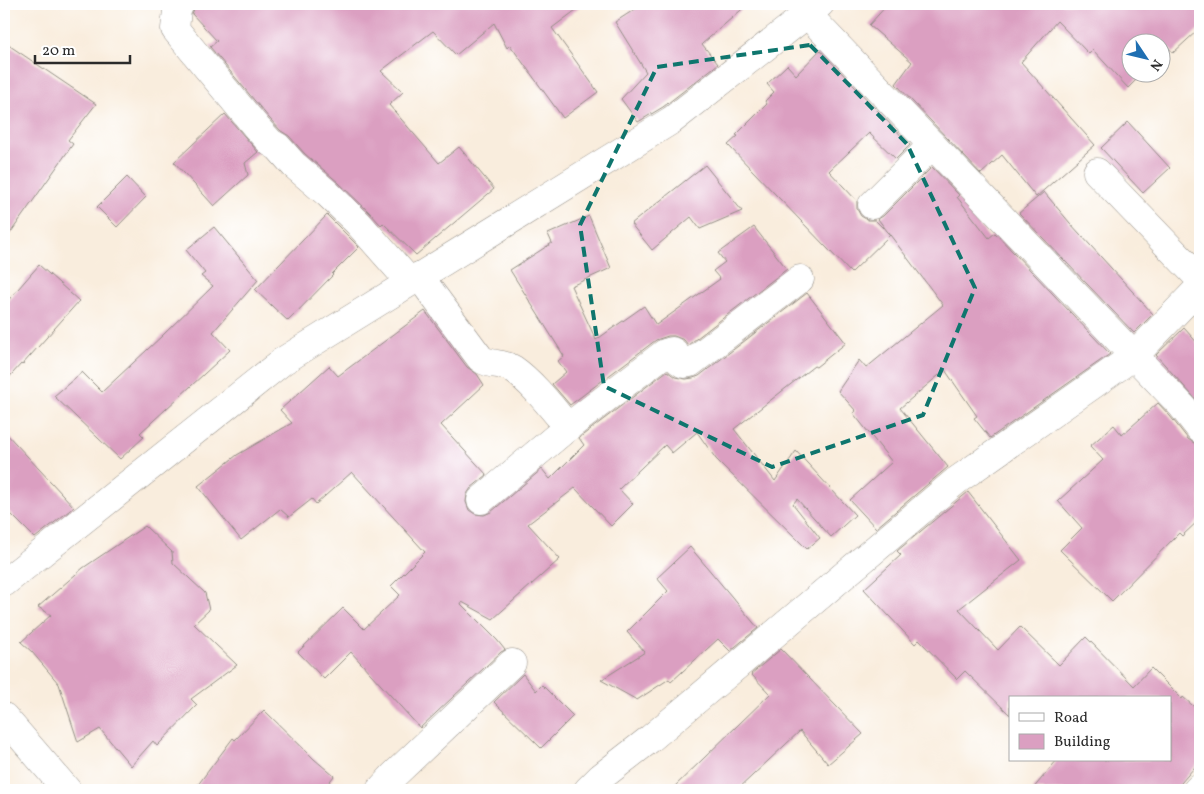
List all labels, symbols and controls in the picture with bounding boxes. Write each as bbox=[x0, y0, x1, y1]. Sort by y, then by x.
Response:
scale bar bbox=[35, 32, 130, 64]
north arrow bbox=[1122, 32, 1172, 82]
text: 20 m bbox=[42, 41, 75, 62]
text: N bbox=[1145, 55, 1166, 74]
legend bbox=[1009, 696, 1172, 762]
text: Road bbox=[1054, 708, 1088, 729]
text: Building bbox=[1054, 732, 1111, 753]

